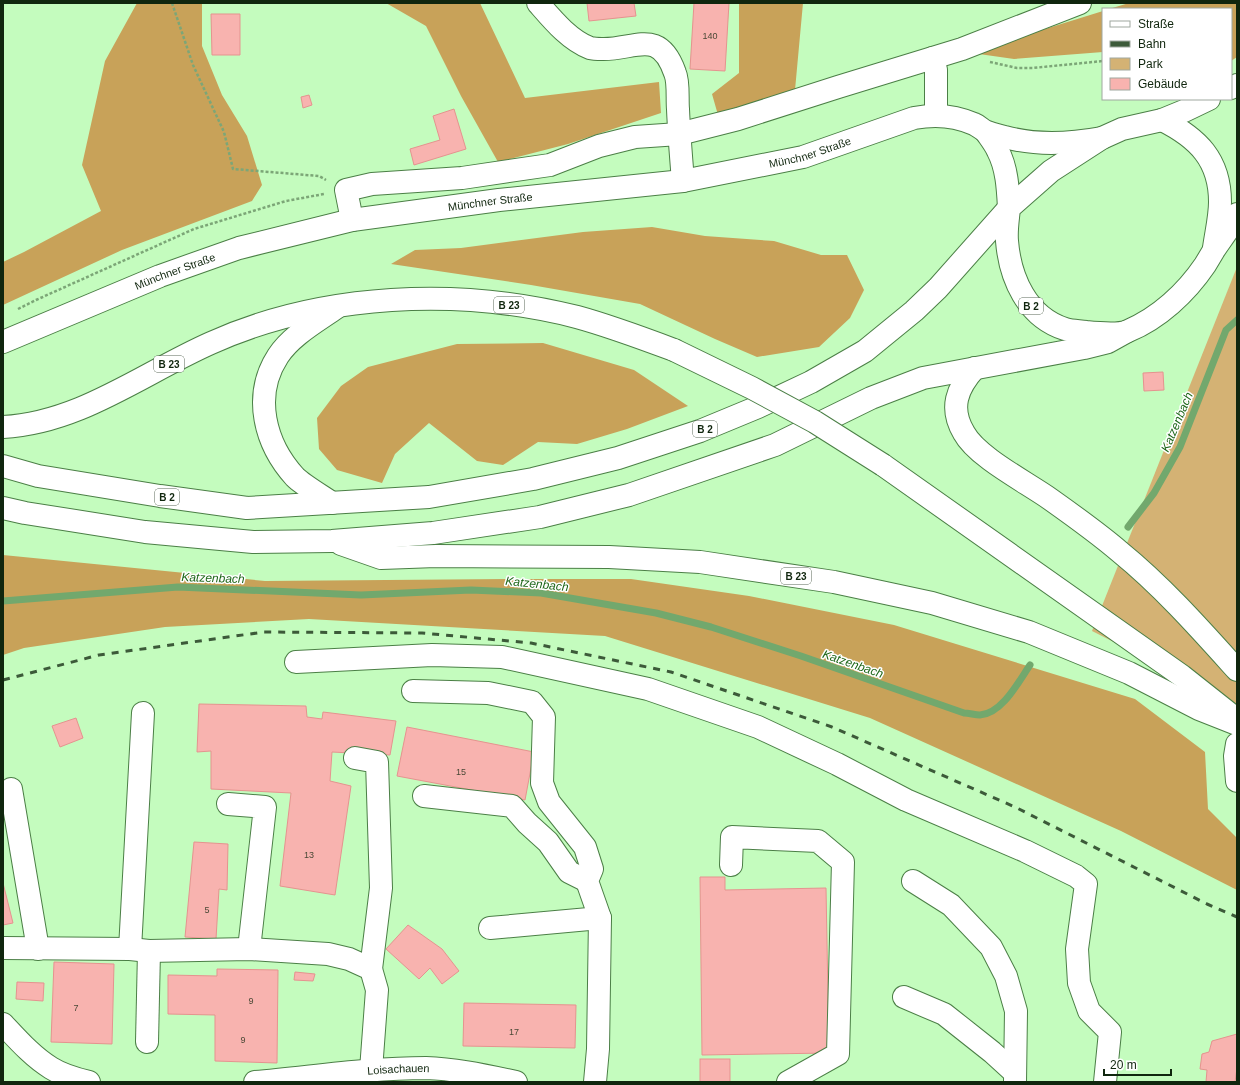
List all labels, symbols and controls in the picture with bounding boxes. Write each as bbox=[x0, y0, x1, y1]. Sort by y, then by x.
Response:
legend bbox=[1102, 8, 1232, 100]
text: Straße bbox=[1138, 17, 1174, 31]
house number: 140 bbox=[702, 31, 718, 41]
text: Bahn bbox=[1138, 37, 1166, 51]
text: Park bbox=[1138, 57, 1164, 71]
text: Gebäude bbox=[1138, 77, 1188, 91]
street label: Münchner Straße bbox=[768, 135, 852, 170]
street label: Münchner Straße bbox=[447, 191, 533, 213]
street label: Münchner Straße bbox=[133, 251, 217, 292]
road number: B 23 bbox=[494, 297, 524, 313]
road number: B 2 bbox=[1019, 298, 1043, 314]
road number: B 23 bbox=[154, 356, 184, 372]
water label: Katzenbach bbox=[1158, 390, 1196, 454]
road number: B 2 bbox=[693, 421, 717, 437]
road number: B 2 bbox=[155, 489, 179, 505]
road number: B 23 bbox=[781, 568, 811, 584]
water label: Katzenbach bbox=[181, 570, 245, 586]
water label: Katzenbach bbox=[505, 574, 570, 594]
water label: Katzenbach bbox=[821, 647, 886, 681]
house number: 15 bbox=[456, 767, 466, 777]
house number: 13 bbox=[304, 850, 314, 860]
house number: 5 bbox=[204, 905, 210, 915]
house number: 9 bbox=[248, 996, 254, 1006]
house number: 7 bbox=[73, 1003, 79, 1013]
house number: 17 bbox=[509, 1027, 519, 1037]
house number: 9 bbox=[240, 1035, 246, 1045]
scale bar bbox=[1104, 1051, 1171, 1077]
text: 20 m bbox=[1110, 1058, 1137, 1072]
street label: Loisachauen bbox=[367, 1062, 430, 1077]

